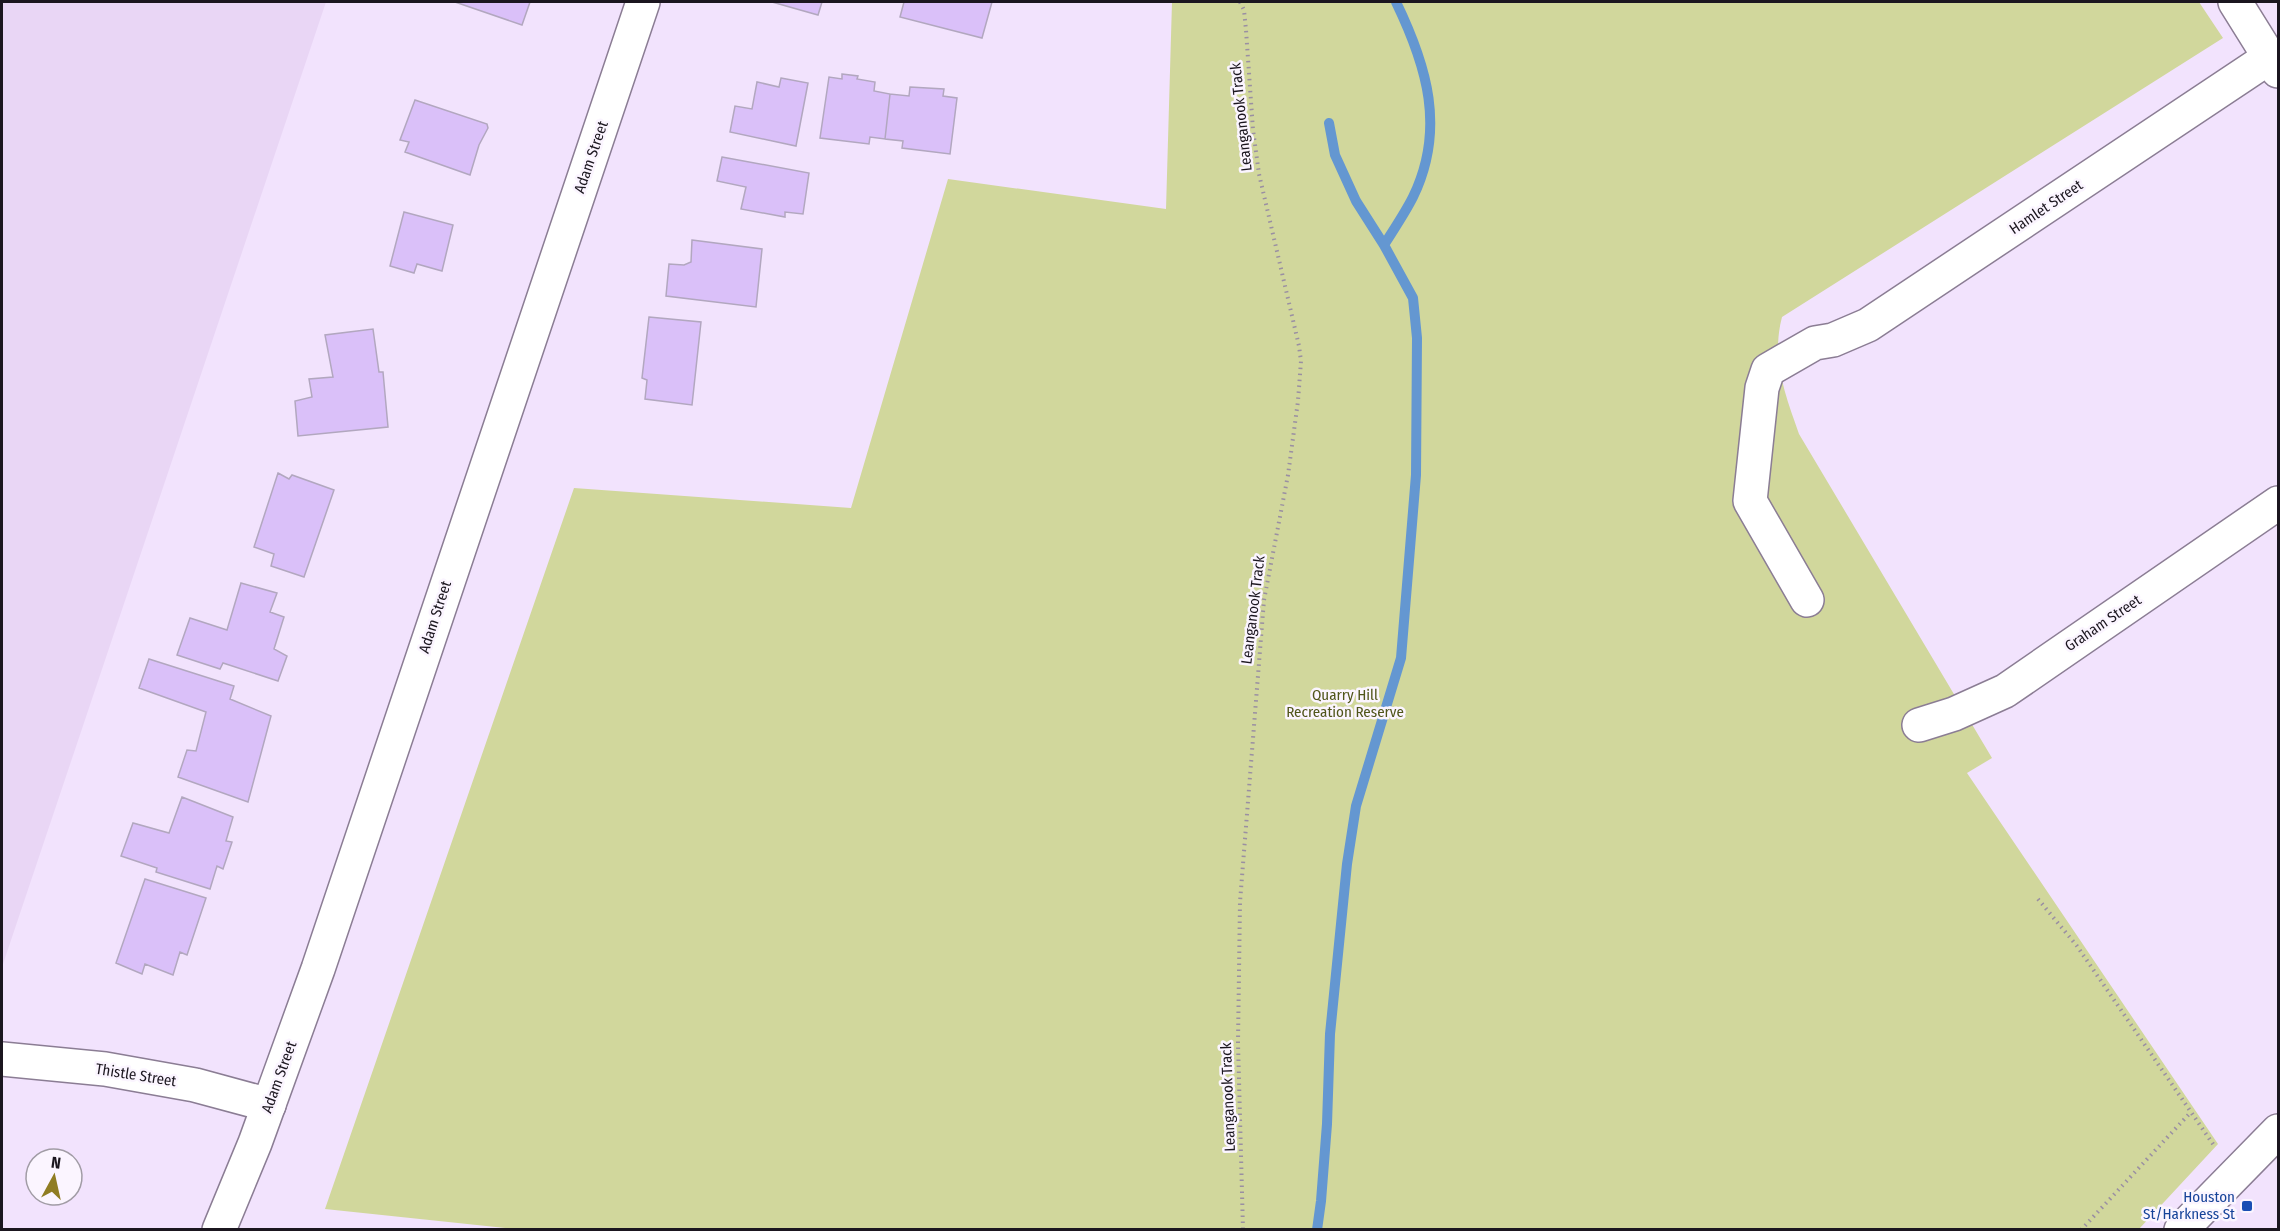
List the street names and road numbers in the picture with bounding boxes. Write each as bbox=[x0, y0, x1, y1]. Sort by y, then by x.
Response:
street label: Leanganook Track bbox=[1226, 62, 1256, 172]
street label: Adam Street bbox=[570, 118, 612, 195]
street label: Hamlet Street bbox=[2006, 176, 2086, 238]
street label: Leanganook Track bbox=[1237, 555, 1269, 665]
street label: Adam Street bbox=[415, 578, 455, 656]
street label: Graham Street bbox=[2062, 591, 2145, 655]
street label: Adam Street bbox=[258, 1038, 300, 1115]
street label: Leanganook Track bbox=[1217, 1042, 1239, 1152]
street label: Thistle Street bbox=[94, 1060, 178, 1090]

